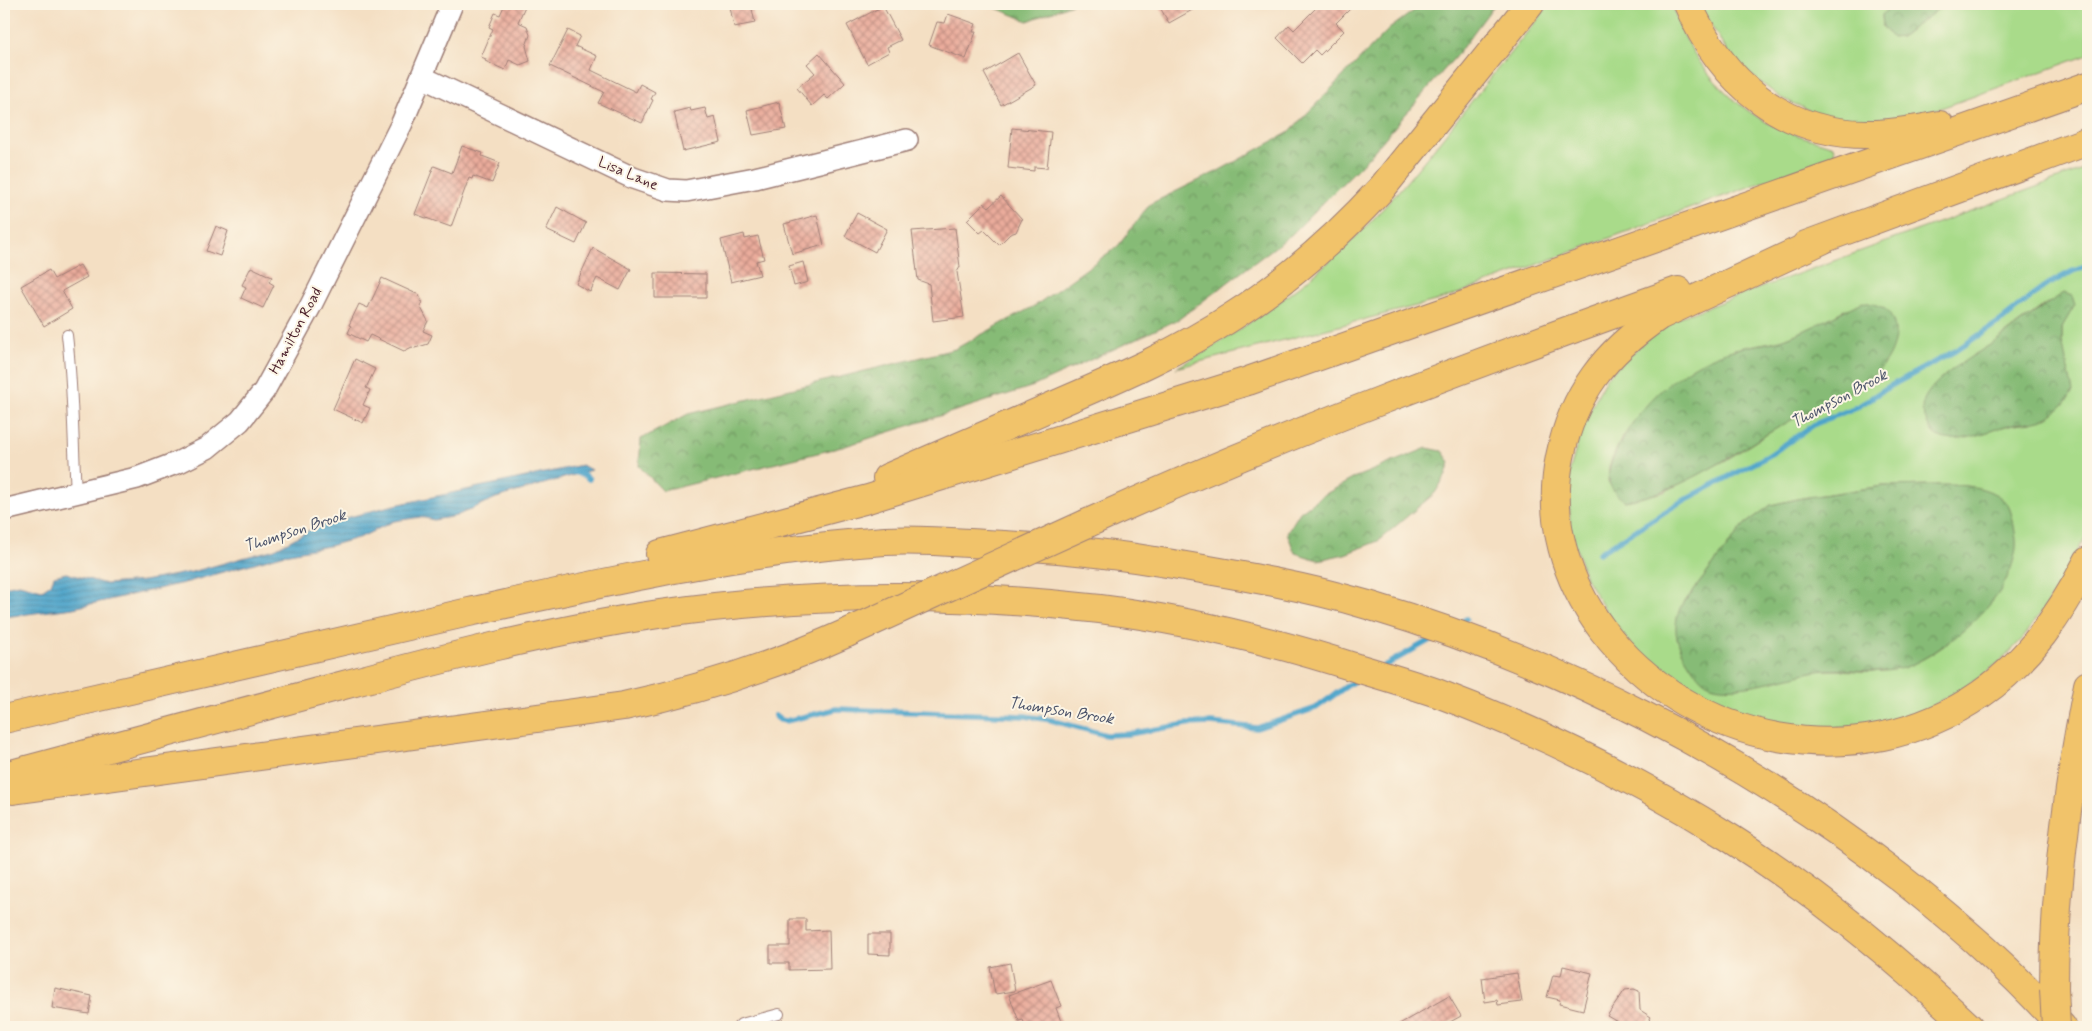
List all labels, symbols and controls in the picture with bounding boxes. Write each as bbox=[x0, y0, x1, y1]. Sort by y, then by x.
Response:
street label: Lisa Lane bbox=[595, 152, 661, 196]
street label: Hamilton Road bbox=[265, 284, 327, 378]
water label: Thompson Brook bbox=[1787, 364, 1892, 433]
water label: Thompson Brook bbox=[241, 504, 350, 557]
water label: Thompson Brook bbox=[1007, 692, 1116, 730]

